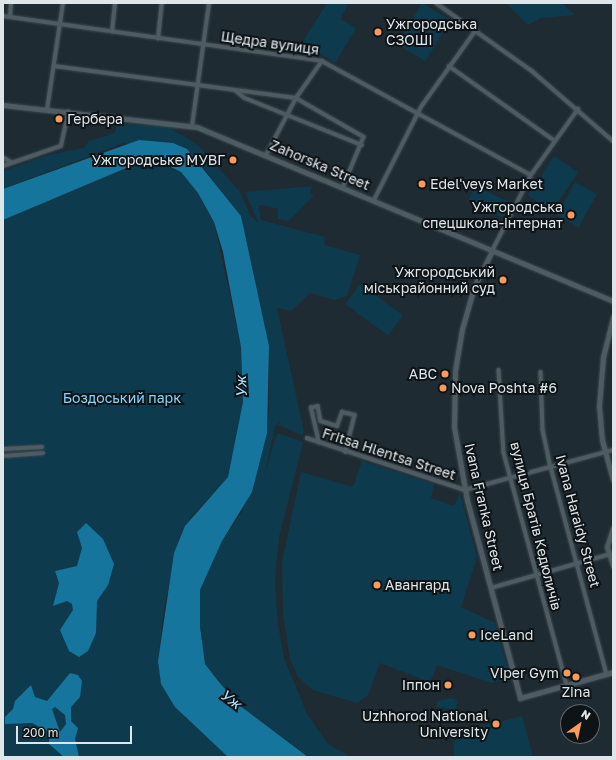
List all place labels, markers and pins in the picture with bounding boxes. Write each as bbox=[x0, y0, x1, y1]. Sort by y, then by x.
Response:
place label: Ужгородська СЗОШІ bbox=[386, 16, 477, 48]
marker: Ужгородська СЗОШІ bbox=[373, 27, 383, 37]
place label: Гербера bbox=[67, 111, 123, 127]
marker: Гербера bbox=[54, 114, 64, 124]
place label: Ужгородське МУВГ bbox=[92, 152, 225, 168]
marker: Ужгородське МУВГ bbox=[228, 155, 238, 165]
place label: Edelʹveys Market bbox=[430, 176, 543, 192]
marker: Edelʹveys Market bbox=[417, 179, 427, 189]
place label: Ужгородська спецшкола-інтернат bbox=[422, 199, 563, 232]
marker: Ужгородська спецшкола-інтернат bbox=[566, 210, 576, 220]
place label: Ужгородський міськрайонний суд bbox=[364, 264, 495, 296]
marker: Ужгородський міськрайонний суд bbox=[498, 275, 508, 285]
place label: ABC bbox=[409, 366, 437, 382]
marker: ABC bbox=[440, 369, 450, 379]
place label: Nova Poshta #6 bbox=[451, 380, 557, 396]
marker: Nova Poshta #6 bbox=[438, 383, 448, 393]
place label: Авангард bbox=[385, 577, 450, 593]
marker: Авангард bbox=[372, 580, 382, 590]
place label: IceLand bbox=[480, 627, 533, 643]
marker: IceLand bbox=[467, 630, 477, 640]
place label: Viper Gym bbox=[490, 665, 559, 681]
marker: Viper Gym bbox=[562, 668, 572, 678]
marker: Zina bbox=[571, 672, 581, 682]
place label: Іппон bbox=[402, 677, 440, 693]
marker: Іппон bbox=[443, 680, 453, 690]
place label: Zina bbox=[562, 684, 590, 700]
place label: Uzhhorod National University bbox=[362, 708, 488, 740]
marker: Uzhhorod National University bbox=[491, 719, 501, 729]

